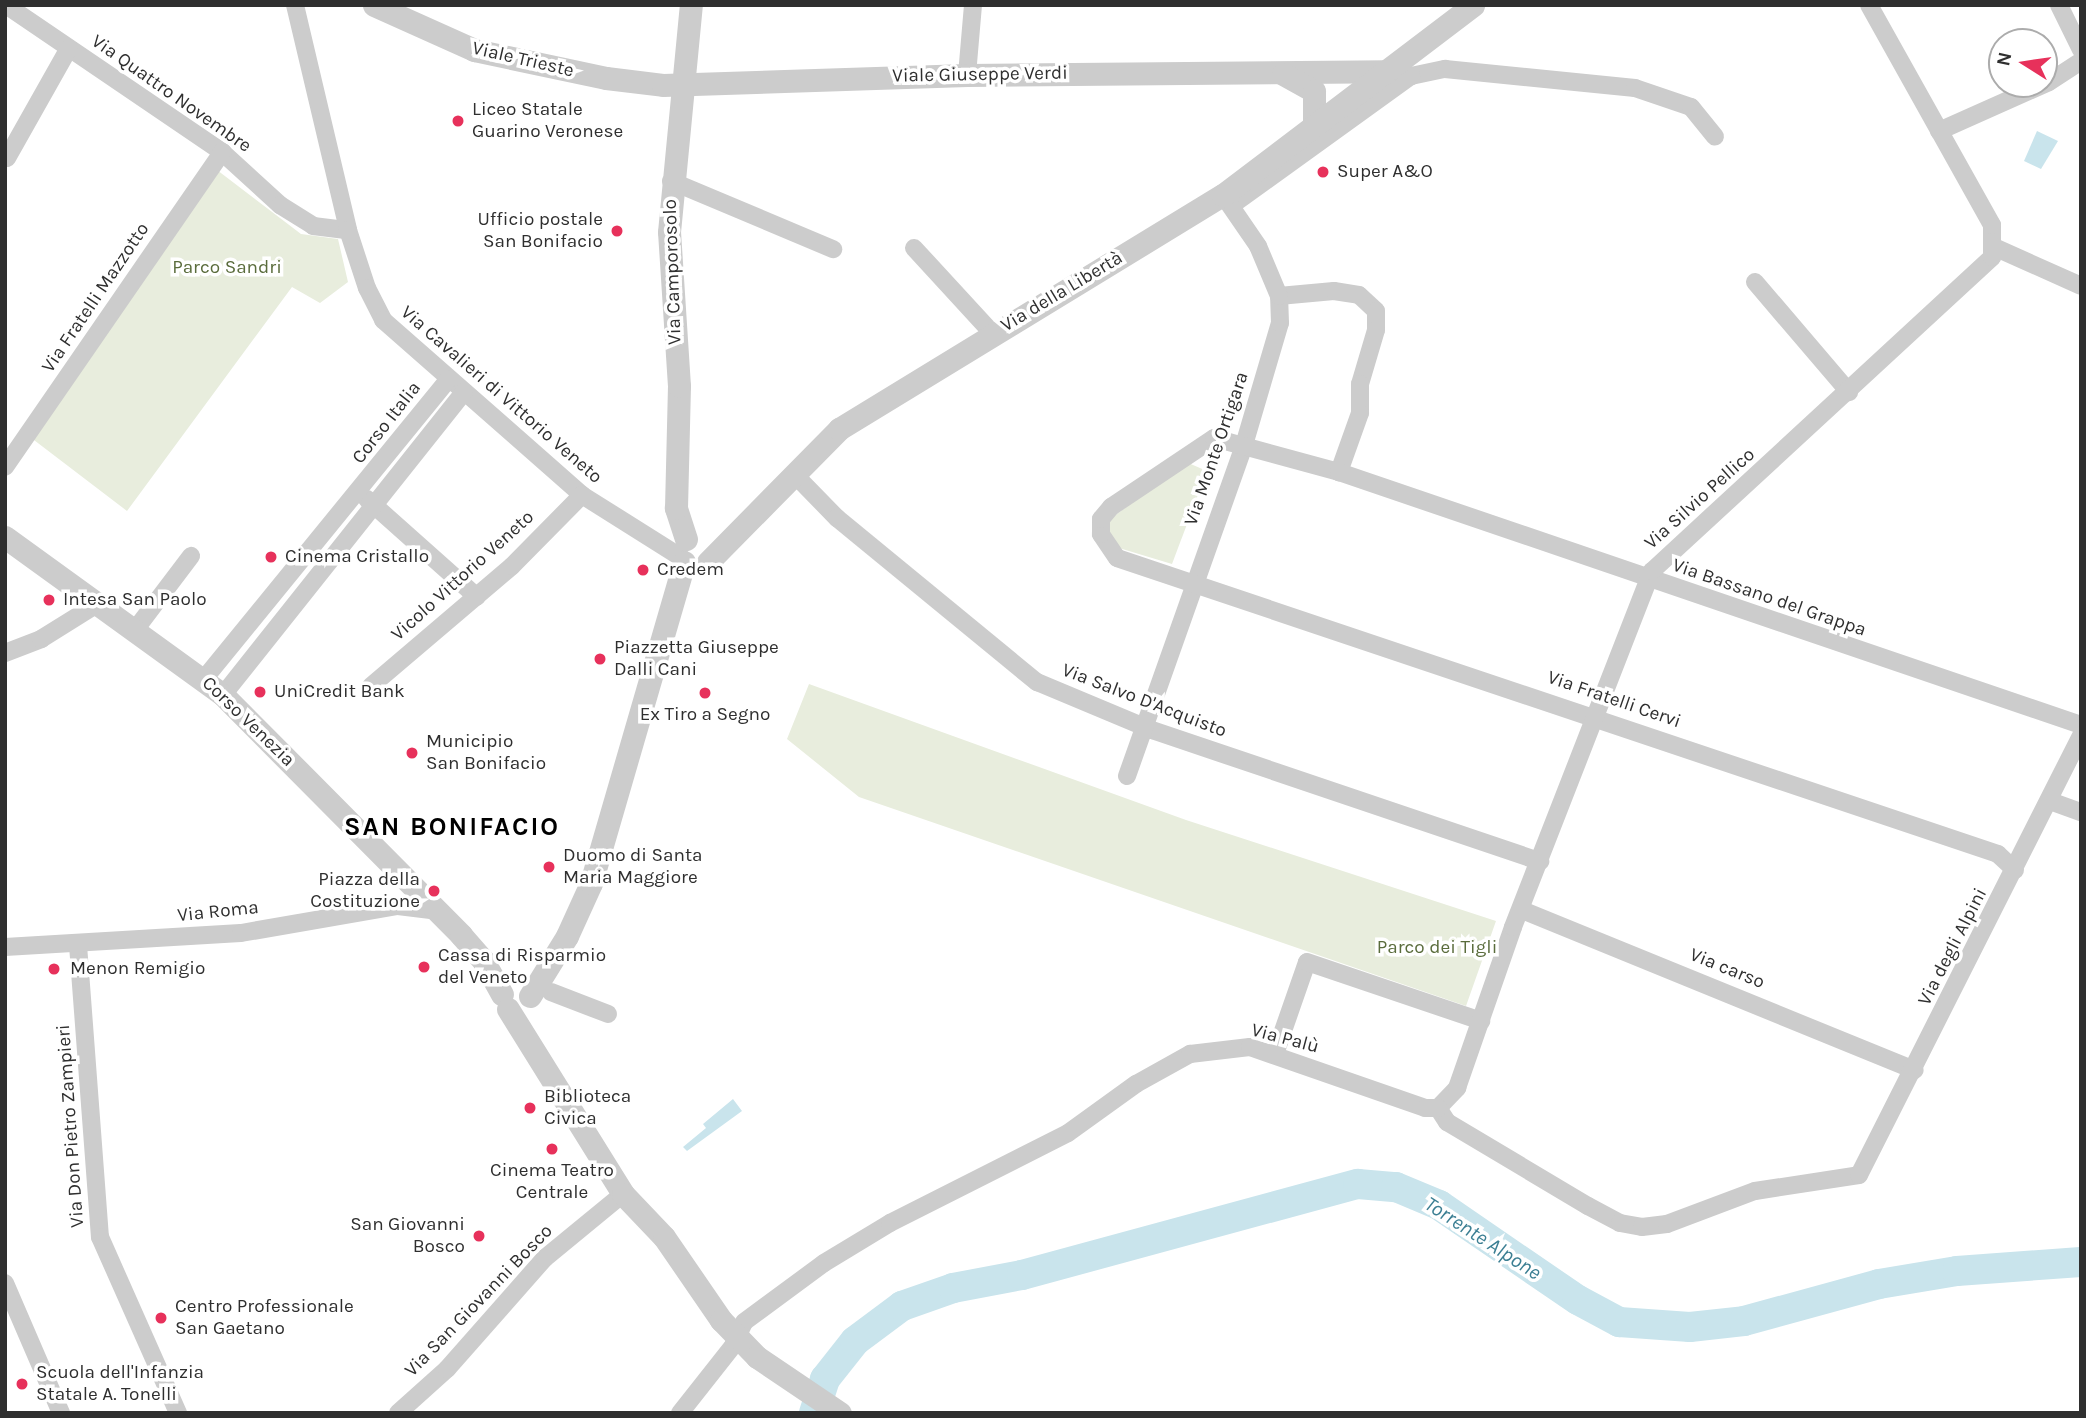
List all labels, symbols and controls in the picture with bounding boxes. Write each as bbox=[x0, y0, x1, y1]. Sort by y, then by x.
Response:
north arrow bbox=[1988, 28, 2058, 98]
street label: Via Quattro Novembre bbox=[87, 30, 255, 158]
street label: Viale Trieste bbox=[470, 37, 576, 83]
text: N bbox=[1992, 50, 2017, 68]
street label: Viale Giuseppe Verdi bbox=[892, 62, 1068, 88]
place label: Liceo Statale Guarino Veronese bbox=[472, 99, 623, 143]
marker: Liceo Statale Guarino Veronese bbox=[450, 113, 466, 129]
place label: Super A&O bbox=[1337, 161, 1433, 183]
marker: Super A&O bbox=[1315, 164, 1331, 180]
street label: Via Camporosolo bbox=[659, 199, 687, 345]
place label: Ufficio postale San Bonifacio bbox=[477, 209, 603, 253]
street label: Via Fratelli Mazzotto bbox=[37, 219, 155, 377]
marker: Ufficio postale San Bonifacio bbox=[609, 223, 625, 239]
street label: Via della Libertà bbox=[997, 247, 1127, 337]
park label: Parco Sandri bbox=[172, 257, 282, 279]
street label: Via Cavalieri di Vittorio Veneto bbox=[396, 301, 606, 489]
street label: Via Monte Ortigara bbox=[1180, 369, 1254, 529]
street label: Corso Italia bbox=[348, 377, 426, 469]
street label: Via Silvio Pellico bbox=[1640, 443, 1760, 555]
street label: Vicolo Vittorio Veneto bbox=[387, 506, 539, 646]
place label: Cinema Cristallo bbox=[285, 546, 429, 568]
marker: Cinema Cristallo bbox=[263, 549, 279, 565]
street label: Via Bassano del Grappa bbox=[1669, 554, 1869, 642]
place label: Credem bbox=[657, 559, 724, 581]
marker: Credem bbox=[635, 562, 651, 578]
place label: Intesa San Paolo bbox=[63, 589, 207, 611]
marker: Intesa San Paolo bbox=[41, 592, 57, 608]
place label: Piazzetta Giuseppe Dalli Cani bbox=[614, 637, 779, 681]
marker: Piazzetta Giuseppe Dalli Cani bbox=[592, 651, 608, 667]
street label: Via Salvo D'Acquisto bbox=[1058, 659, 1230, 743]
street label: Via Fratelli Cervi bbox=[1544, 666, 1684, 734]
street label: Corso Venezia bbox=[197, 672, 299, 772]
place label: UniCredit Bank bbox=[274, 681, 405, 703]
marker: UniCredit Bank bbox=[252, 684, 268, 700]
marker: Ex Tiro a Segno bbox=[697, 685, 713, 701]
place label: Ex Tiro a Segno bbox=[640, 704, 770, 726]
place label: Municipio San Bonifacio bbox=[426, 731, 546, 775]
marker: Municipio San Bonifacio bbox=[404, 745, 420, 761]
district label: SAN BONIFACIO bbox=[346, 811, 558, 843]
place label: Duomo di Santa Maria Maggiore bbox=[563, 845, 703, 889]
marker: Duomo di Santa Maria Maggiore bbox=[541, 859, 557, 875]
place label: Piazza della Costituzione bbox=[310, 869, 420, 913]
marker: Piazza della Costituzione bbox=[426, 883, 442, 899]
street label: Via degli Alpini bbox=[1914, 884, 1992, 1010]
street label: Via Roma bbox=[176, 896, 260, 928]
park label: Parco dei Tigli bbox=[1377, 937, 1497, 959]
street label: Via carso bbox=[1686, 944, 1768, 994]
place label: Cassa di Risparmio del Veneto bbox=[438, 945, 606, 989]
place label: Menon Remigio bbox=[70, 958, 205, 980]
marker: Menon Remigio bbox=[44, 959, 64, 979]
marker: Cassa di Risparmio del Veneto bbox=[416, 959, 432, 975]
street label: Via Palù bbox=[1249, 1019, 1321, 1059]
street label: Via Don Pietro Zampieri bbox=[53, 1024, 89, 1228]
place label: Biblioteca Civica bbox=[544, 1086, 631, 1130]
marker: Biblioteca Civica bbox=[522, 1100, 538, 1116]
marker: Cinema Teatro Centrale bbox=[544, 1141, 560, 1157]
place label: Cinema Teatro Centrale bbox=[490, 1160, 614, 1204]
water label: Torrente Alpone bbox=[1420, 1191, 1546, 1285]
place label: San Giovanni Bosco bbox=[350, 1214, 465, 1258]
street label: Via San Giovanni Bosco bbox=[400, 1220, 558, 1382]
marker: San Giovanni Bosco bbox=[471, 1228, 487, 1244]
place label: Centro Professionale San Gaetano bbox=[175, 1296, 354, 1340]
marker: Centro Professionale San Gaetano bbox=[153, 1310, 169, 1326]
place label: Scuola dell'Infanzia Statale A. Tonelli bbox=[36, 1362, 204, 1406]
marker: Scuola dell'Infanzia Statale A. Tonelli bbox=[14, 1376, 30, 1392]

